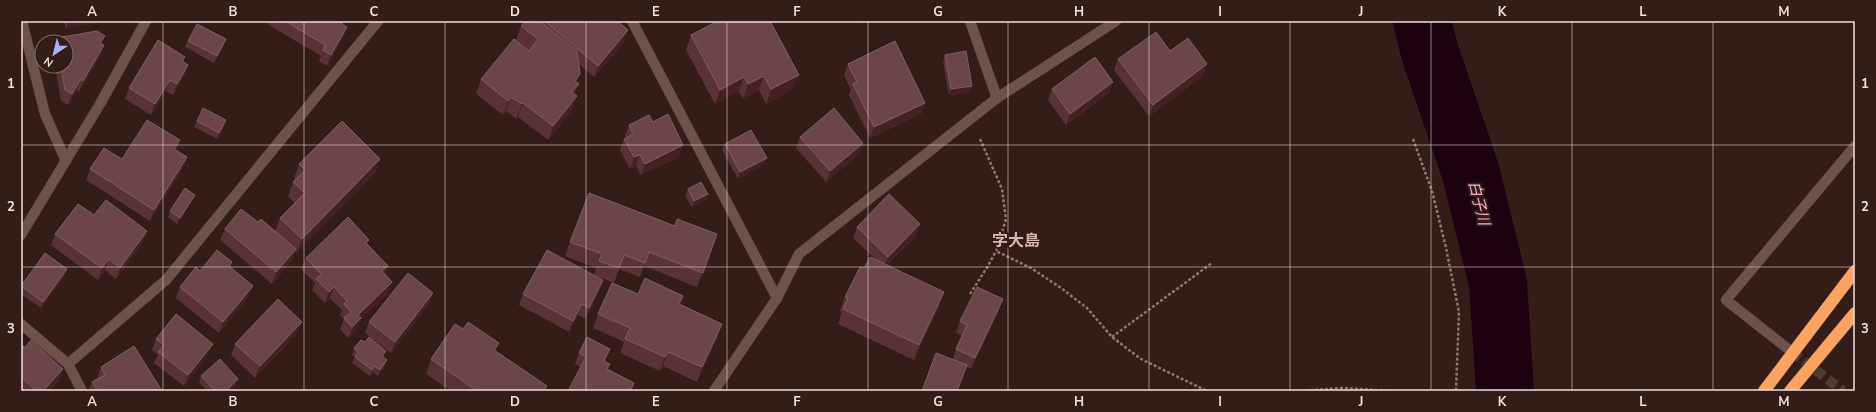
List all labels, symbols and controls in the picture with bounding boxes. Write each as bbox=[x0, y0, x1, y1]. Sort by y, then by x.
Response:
text: A bbox=[87, 3, 97, 21]
text: B bbox=[229, 3, 238, 21]
text: C bbox=[370, 3, 379, 21]
text: D bbox=[510, 3, 520, 21]
text: E bbox=[652, 3, 660, 21]
text: F bbox=[793, 3, 801, 21]
text: G bbox=[933, 3, 943, 21]
text: H bbox=[1074, 3, 1084, 21]
text: I bbox=[1218, 3, 1222, 21]
text: J bbox=[1358, 3, 1363, 21]
text: K bbox=[1498, 3, 1507, 21]
text: L bbox=[1639, 3, 1647, 21]
text: M bbox=[1778, 3, 1790, 21]
north arrow bbox=[34, 34, 74, 74]
text: N bbox=[41, 53, 56, 70]
text: 1 bbox=[7, 75, 15, 93]
text: 1 bbox=[1861, 75, 1869, 93]
water label: 白子川 bbox=[1464, 179, 1495, 229]
text: 2 bbox=[7, 198, 15, 216]
text: 2 bbox=[1861, 198, 1869, 216]
district label: 字大島 bbox=[992, 230, 1040, 252]
text: 3 bbox=[7, 320, 15, 338]
text: 3 bbox=[1861, 320, 1869, 338]
text: A bbox=[87, 393, 97, 411]
text: B bbox=[229, 393, 238, 411]
text: C bbox=[370, 393, 379, 411]
text: D bbox=[510, 393, 520, 411]
text: E bbox=[652, 393, 660, 411]
text: F bbox=[793, 393, 801, 411]
text: G bbox=[933, 393, 943, 411]
text: H bbox=[1074, 393, 1084, 411]
text: I bbox=[1218, 393, 1222, 411]
text: J bbox=[1358, 393, 1363, 411]
text: K bbox=[1498, 393, 1507, 411]
text: L bbox=[1639, 393, 1647, 411]
text: M bbox=[1778, 393, 1790, 411]

